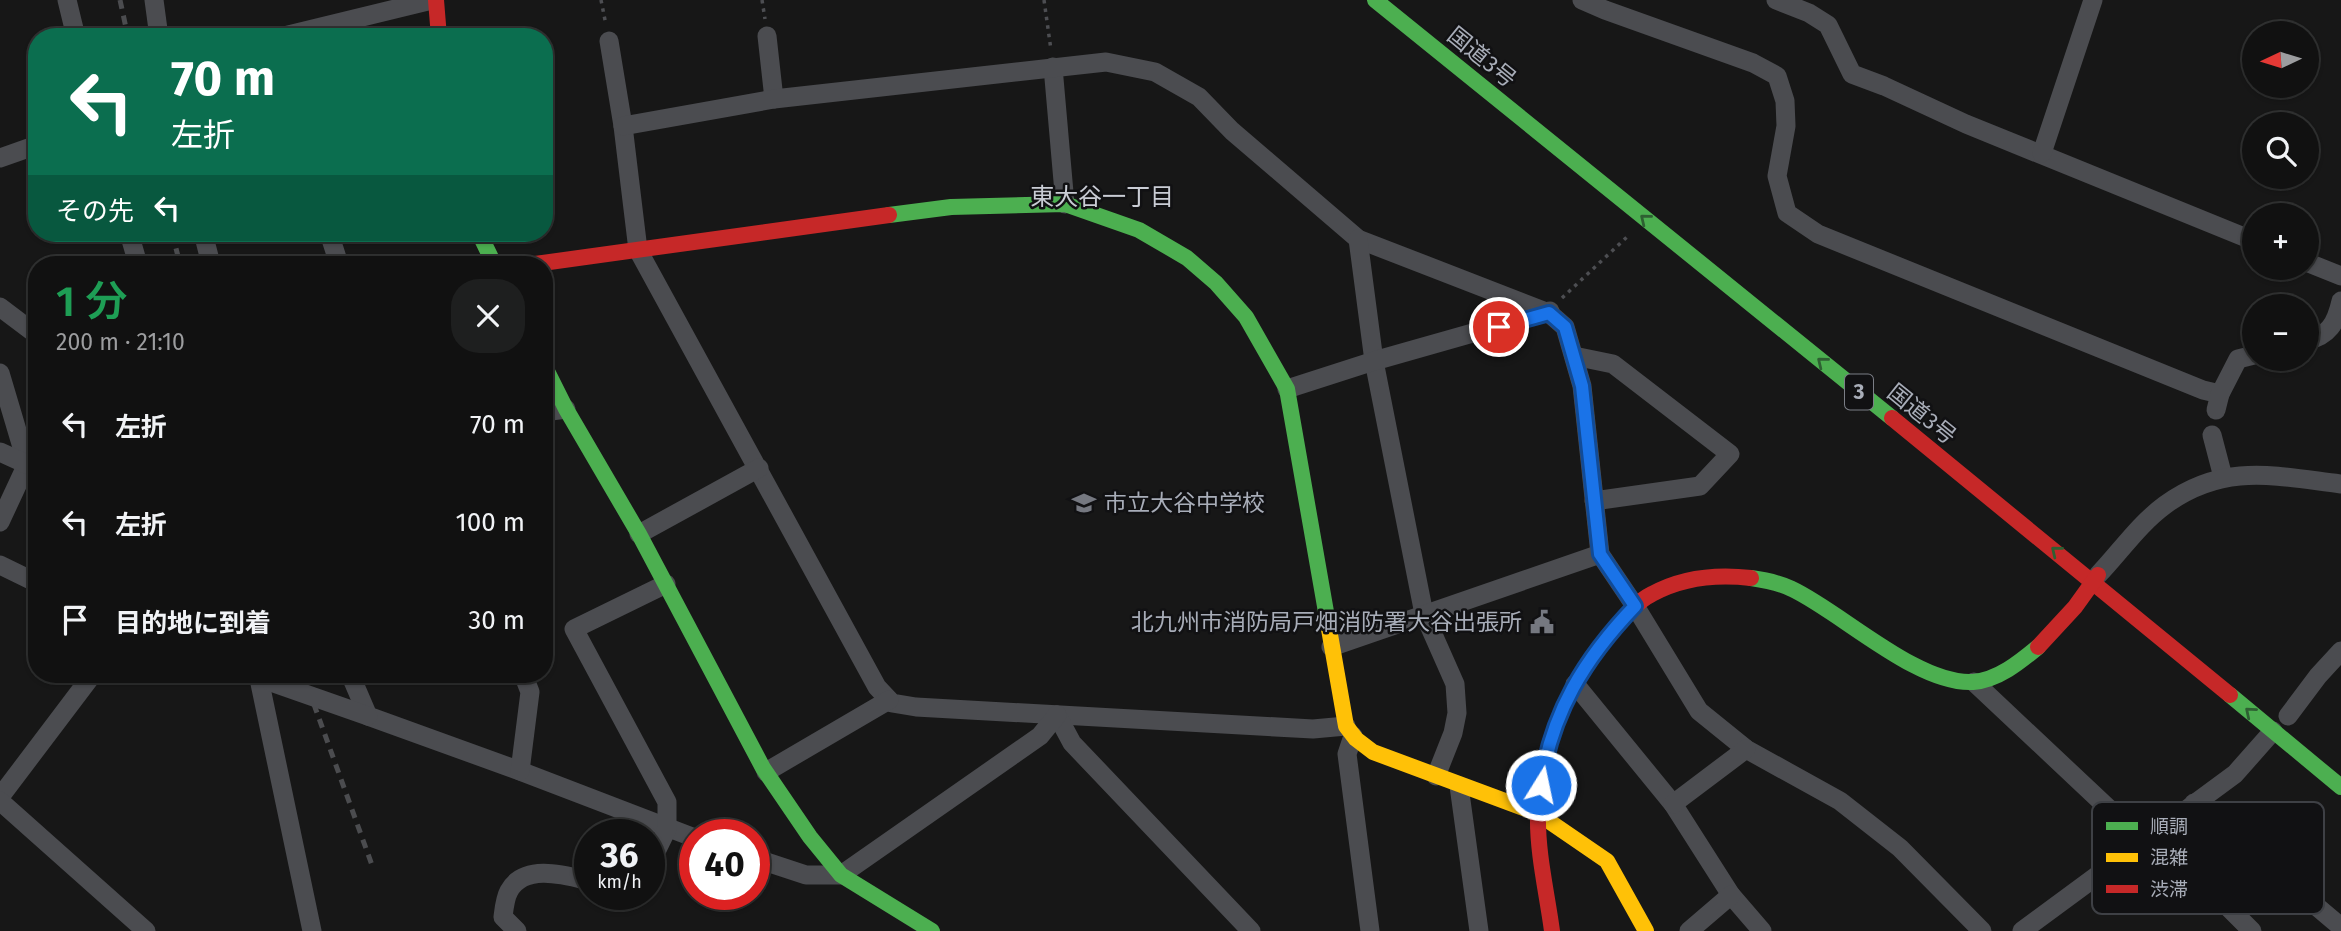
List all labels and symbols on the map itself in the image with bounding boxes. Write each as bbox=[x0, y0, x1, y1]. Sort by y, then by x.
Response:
street label: 国道3号 bbox=[1442, 21, 1522, 93]
north arrow bbox=[2242, 21, 2319, 98]
district label: 東大谷一丁目 bbox=[1030, 183, 1174, 211]
one-way arrow bbox=[1641, 215, 1654, 227]
pin bbox=[1469, 297, 1529, 357]
one-way arrow bbox=[1818, 358, 1831, 370]
road number: 3 bbox=[1845, 374, 1873, 410]
street label: 国道3号 bbox=[1882, 378, 1962, 450]
school or university icon: 市立大谷中学校 bbox=[1070, 489, 1098, 517]
place label: 市立大谷中学校 bbox=[1104, 489, 1265, 517]
one-way arrow bbox=[2052, 547, 2064, 560]
place label: 北九州市消防局戸畑消防署大谷出張所 bbox=[1131, 608, 1522, 636]
public building icon: 北九州市消防局戸畑消防署大谷出張所 bbox=[1528, 608, 1556, 636]
one-way arrow bbox=[2246, 708, 2259, 720]
position arrow bbox=[1504, 748, 1578, 822]
legend bbox=[2092, 802, 2324, 914]
text: 順調 bbox=[2150, 815, 2188, 838]
speed limit sign: 40 bbox=[679, 819, 770, 910]
text: 混雑 bbox=[2150, 846, 2188, 869]
text: 渋滞 bbox=[2150, 878, 2188, 901]

